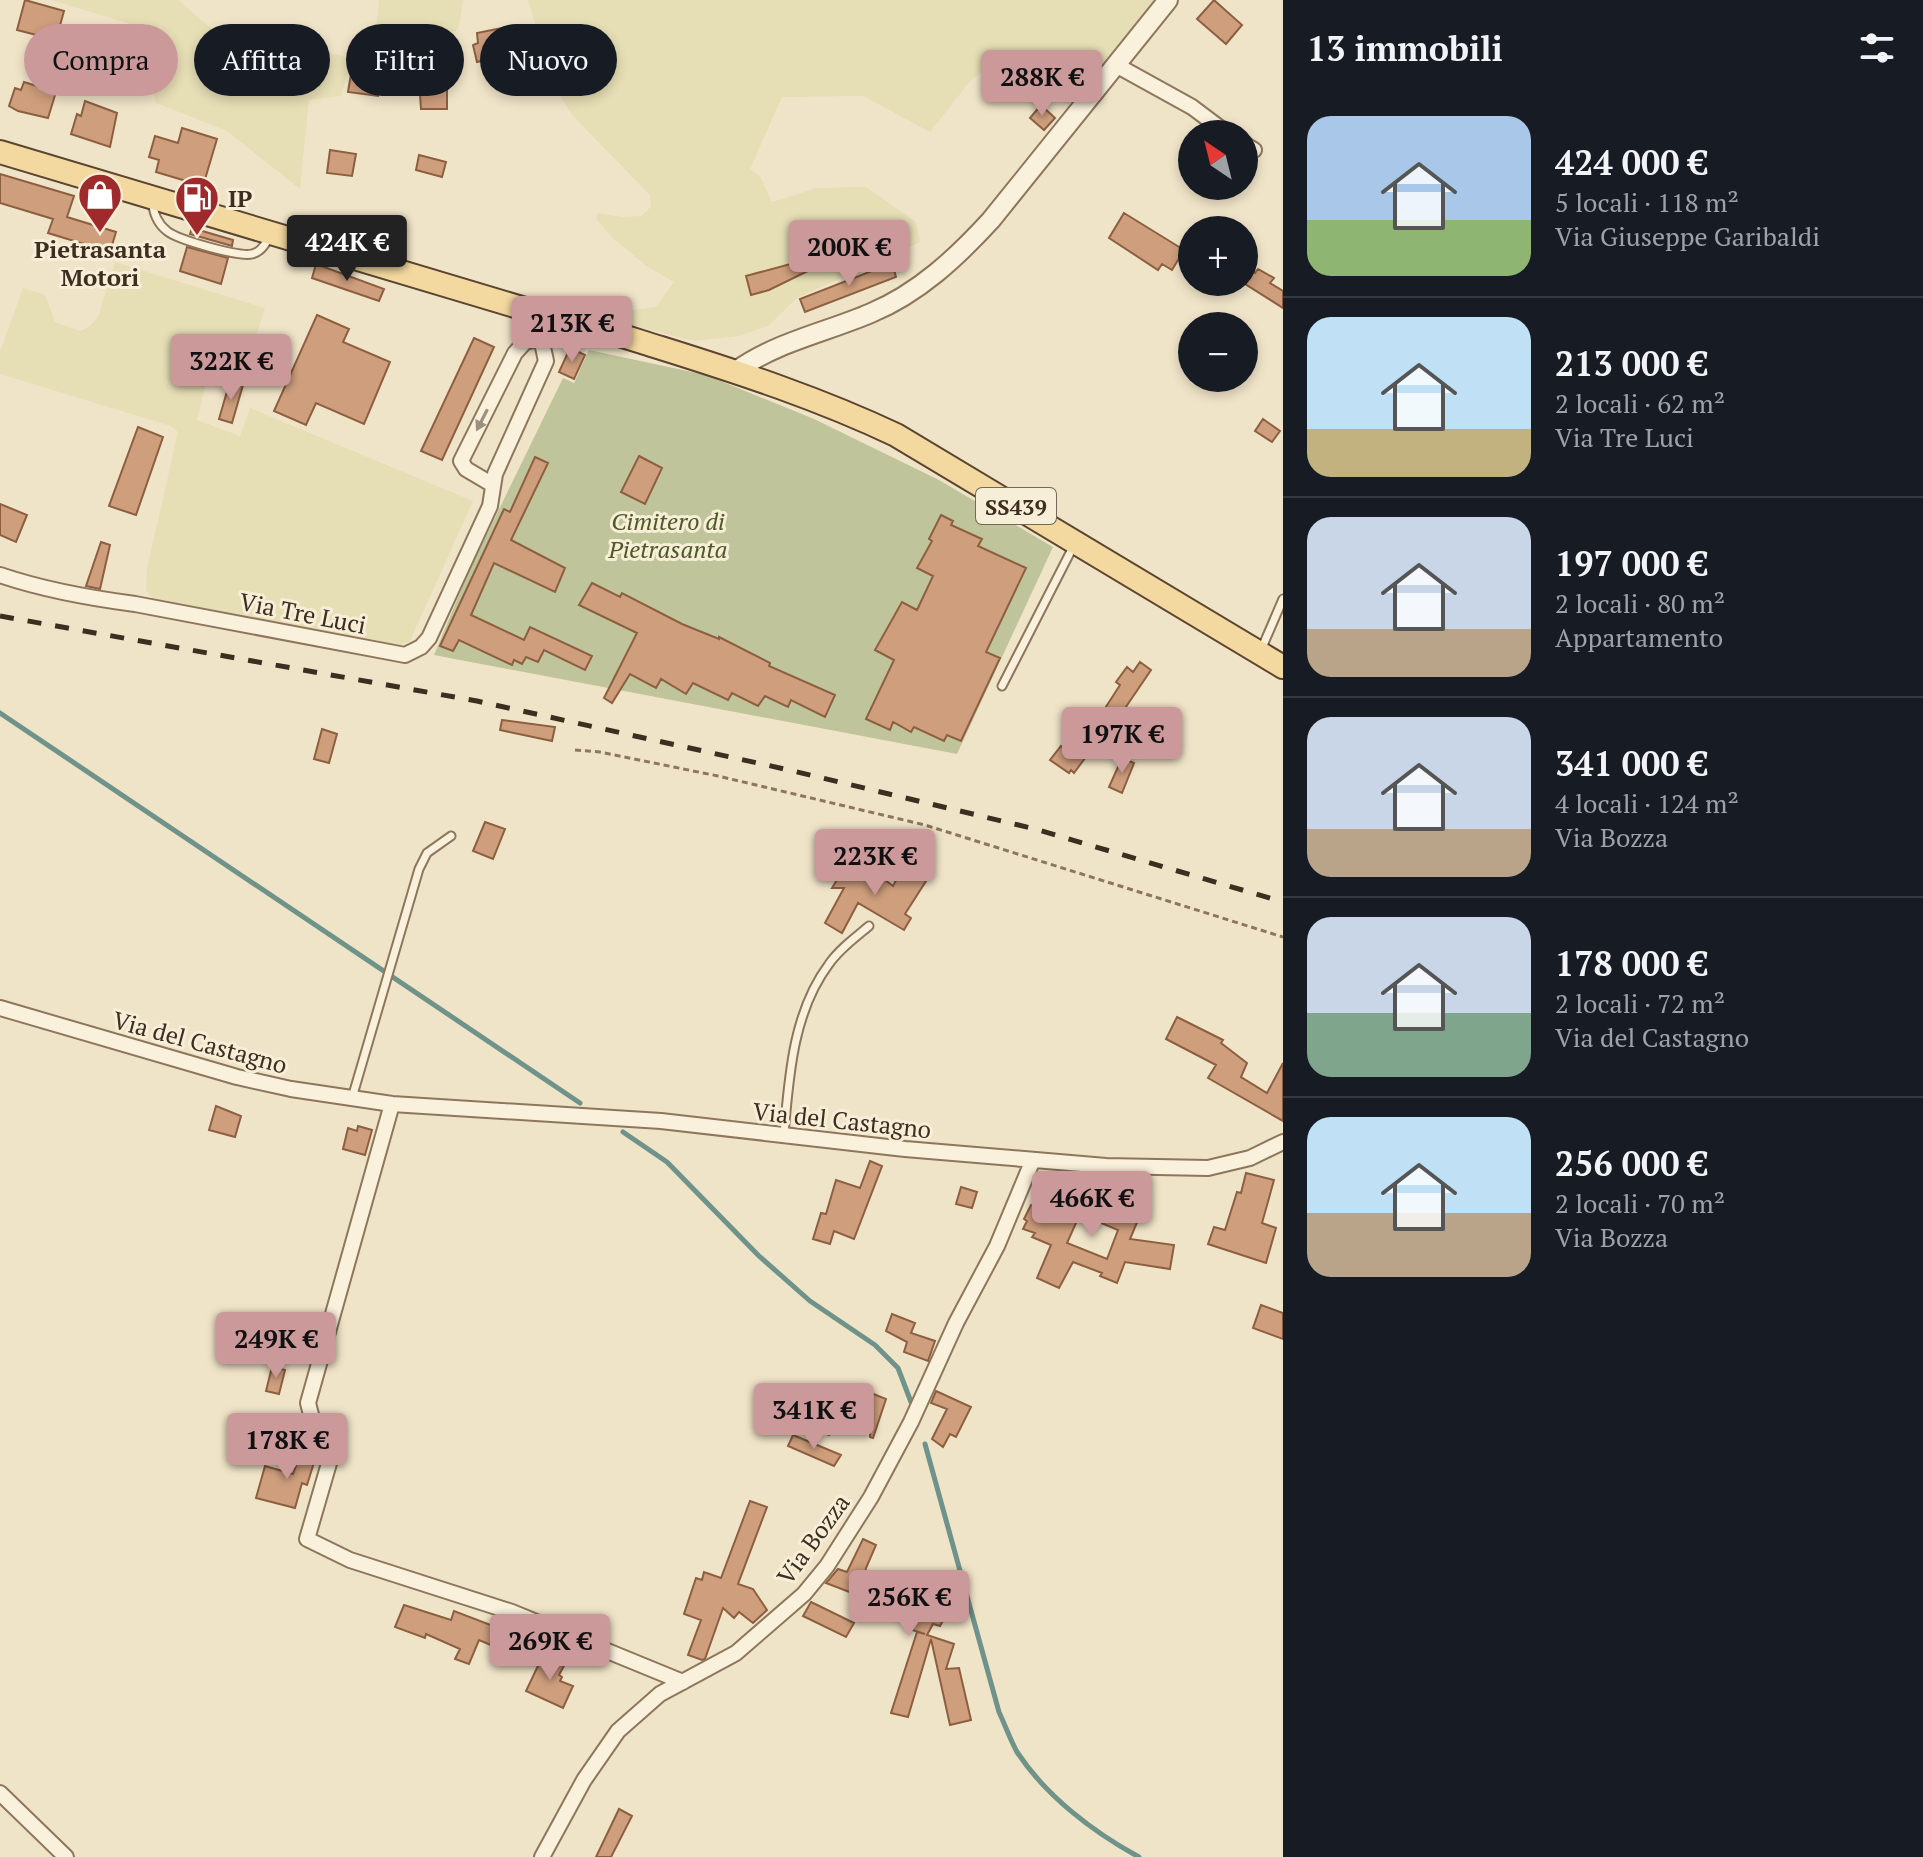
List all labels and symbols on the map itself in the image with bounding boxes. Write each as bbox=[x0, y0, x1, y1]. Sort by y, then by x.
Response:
pin: 288K € bbox=[977, 50, 1107, 118]
north arrow bbox=[1178, 120, 1258, 200]
shop icon: Pietrasanta Motori bbox=[76, 171, 124, 234]
fuel station icon: IP bbox=[173, 174, 221, 237]
place label: IP bbox=[228, 182, 252, 214]
pin: 424K € bbox=[282, 215, 412, 283]
pin: 200K € bbox=[784, 220, 914, 288]
place label: Pietrasanta Motori bbox=[34, 233, 167, 293]
pin: 213K € bbox=[507, 296, 637, 364]
pin: 322K € bbox=[166, 334, 296, 402]
one-way arrow bbox=[475, 409, 488, 432]
road number: SS439 bbox=[976, 488, 1056, 524]
park label: Cimitero di Pietrasanta bbox=[608, 505, 727, 565]
street label: Via Tre Luci bbox=[237, 585, 369, 641]
pin: 197K € bbox=[1057, 707, 1187, 775]
pin: 223K € bbox=[810, 829, 940, 897]
street label: Via del Castagno bbox=[109, 1003, 291, 1081]
street label: Via del Castagno bbox=[751, 1095, 933, 1145]
pin: 466K € bbox=[1027, 1171, 1157, 1239]
pin: 249K € bbox=[211, 1312, 341, 1380]
pin: 341K € bbox=[749, 1383, 879, 1451]
pin: 178K € bbox=[222, 1413, 352, 1481]
street label: Via Bozza bbox=[769, 1487, 857, 1591]
pin: 256K € bbox=[844, 1570, 974, 1638]
pin: 269K € bbox=[485, 1614, 615, 1682]

